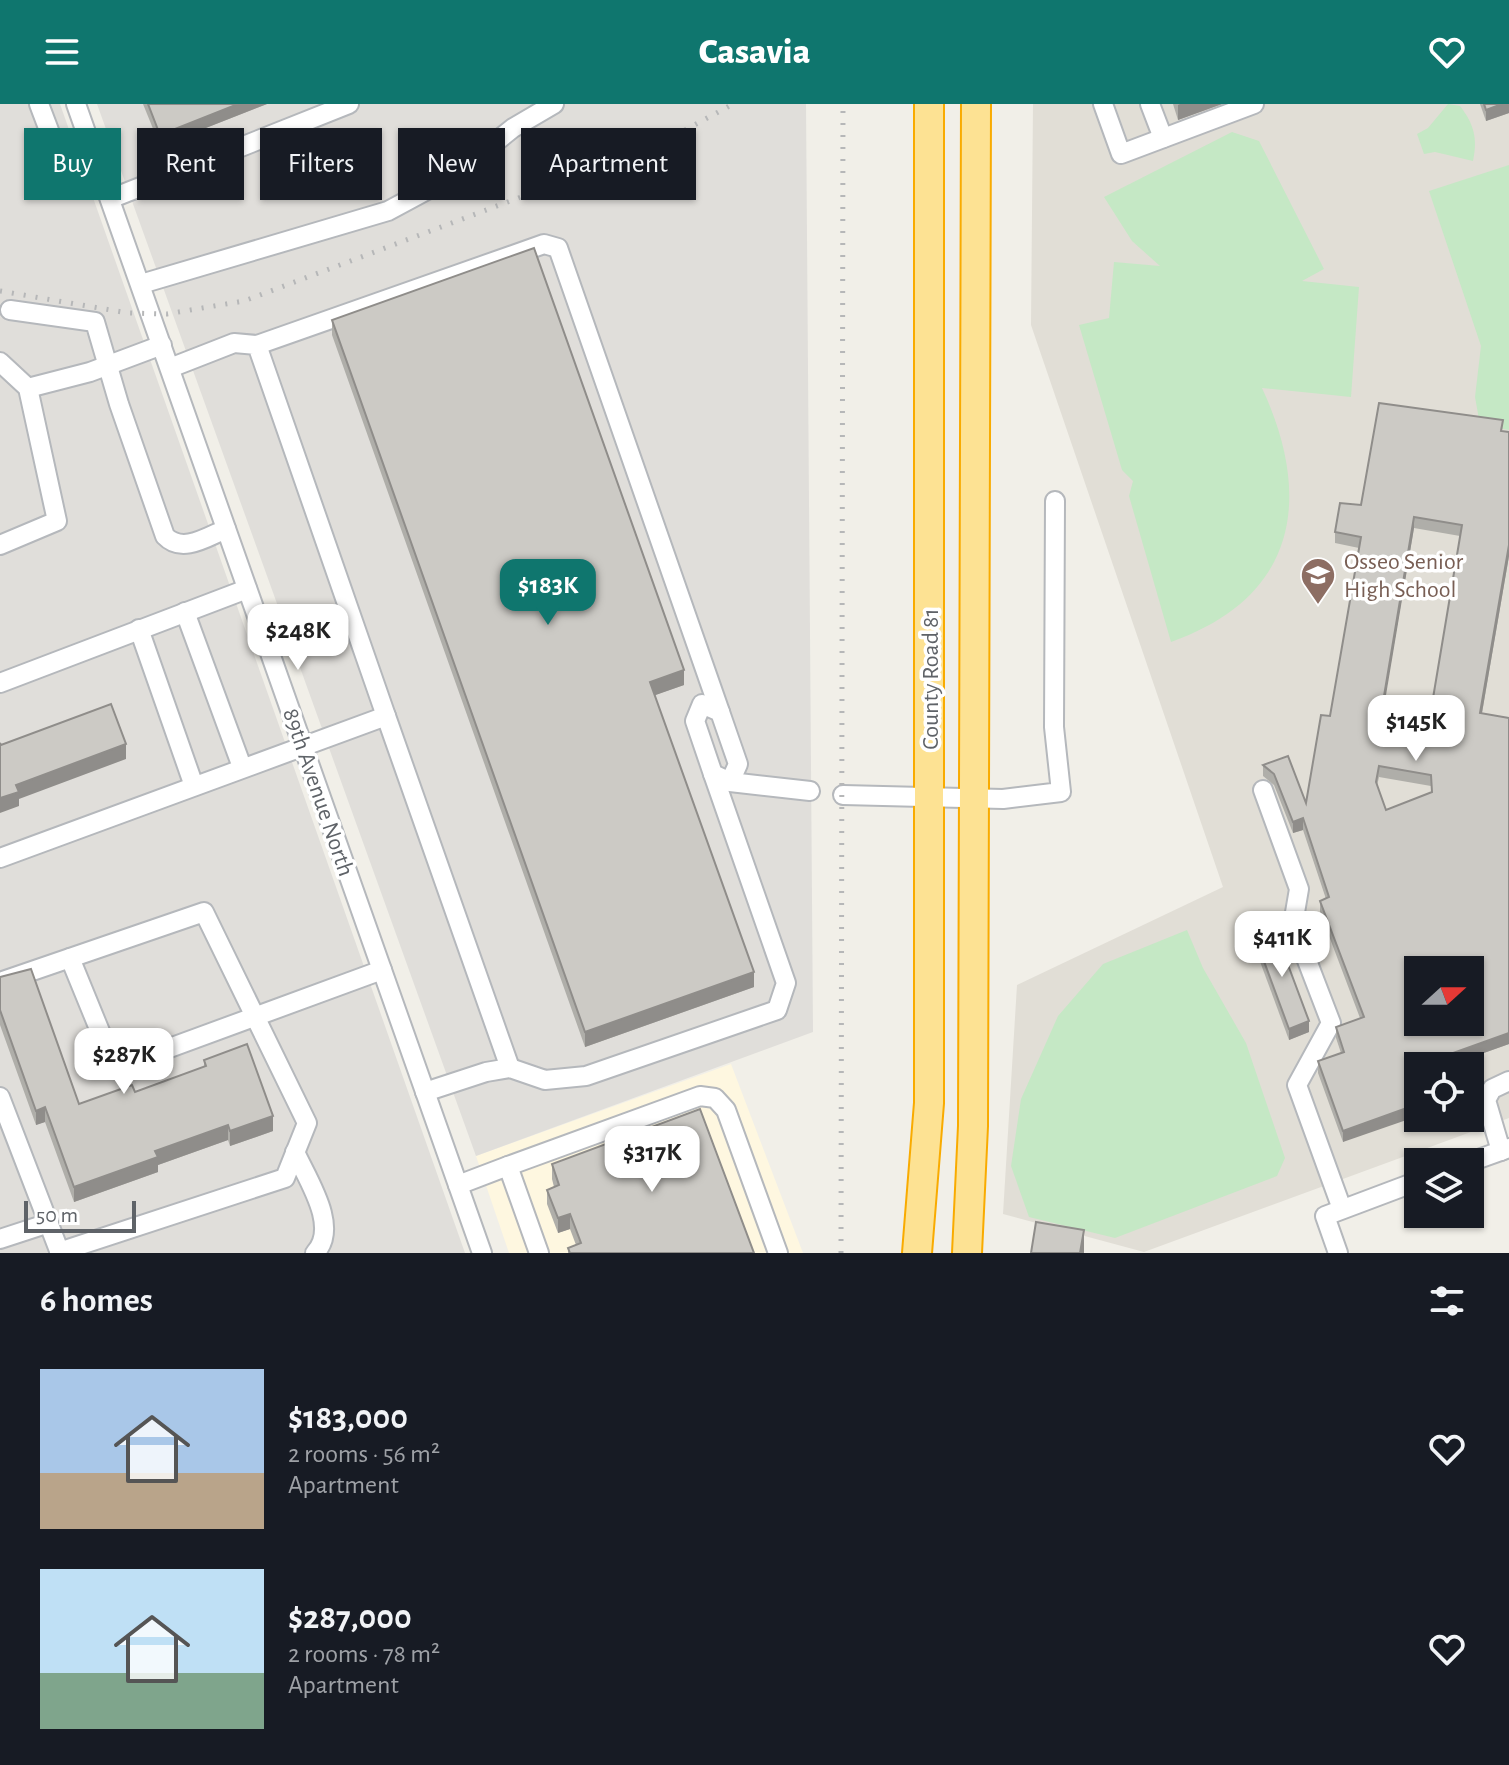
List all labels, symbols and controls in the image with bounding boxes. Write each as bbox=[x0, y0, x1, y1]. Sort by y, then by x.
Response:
icon: menu bbox=[40, 30, 84, 74]
icon: heart bbox=[1425, 30, 1469, 74]
text: Casavia bbox=[699, 34, 810, 70]
chip: Buy bbox=[24, 128, 121, 200]
chip: Rent bbox=[137, 128, 244, 200]
chip: Filters bbox=[260, 128, 382, 200]
chip: New bbox=[398, 128, 505, 200]
chip: Apartment bbox=[521, 128, 696, 200]
place label: Osseo Senior High School bbox=[1344, 550, 1463, 602]
school or university icon: Osseo Senior High School bbox=[1299, 556, 1337, 606]
pin: $183K bbox=[492, 559, 604, 627]
text: $183K bbox=[518, 572, 578, 598]
pin: $248K bbox=[242, 604, 354, 672]
street label: County Road 81 bbox=[919, 608, 943, 750]
text: $248K bbox=[265, 617, 331, 643]
pin: $145K bbox=[1360, 695, 1472, 763]
street label: 89th Avenue North bbox=[278, 705, 358, 879]
text: $145K bbox=[1386, 708, 1446, 734]
pin: $411K bbox=[1226, 911, 1338, 979]
text: $411K bbox=[1253, 924, 1311, 950]
north arrow bbox=[1404, 956, 1484, 1036]
map controls bbox=[1404, 956, 1484, 1228]
pin: $287K bbox=[68, 1028, 180, 1096]
text: $287K bbox=[92, 1041, 156, 1067]
button: locate bbox=[1404, 1052, 1484, 1132]
pin: $317K bbox=[596, 1126, 708, 1194]
text: $317K bbox=[623, 1139, 681, 1165]
button: layers bbox=[1404, 1148, 1484, 1228]
scale bar bbox=[24, 1197, 136, 1233]
text: 50 m bbox=[36, 1204, 78, 1226]
icon: filters bbox=[1425, 1279, 1469, 1323]
text: 6 homes bbox=[40, 1284, 153, 1318]
icon: home bbox=[104, 1401, 200, 1497]
text: $183,000 bbox=[288, 1401, 408, 1435]
icon: heart bbox=[1425, 1427, 1469, 1471]
text: 2 rooms · 56 m² bbox=[288, 1441, 440, 1467]
text: Apartment bbox=[288, 1472, 399, 1498]
icon: home bbox=[104, 1601, 200, 1697]
text: $287,000 bbox=[288, 1601, 412, 1635]
icon: heart bbox=[1425, 1627, 1469, 1671]
text: 2 rooms · 78 m² bbox=[288, 1641, 440, 1667]
text: Apartment bbox=[288, 1672, 399, 1698]

